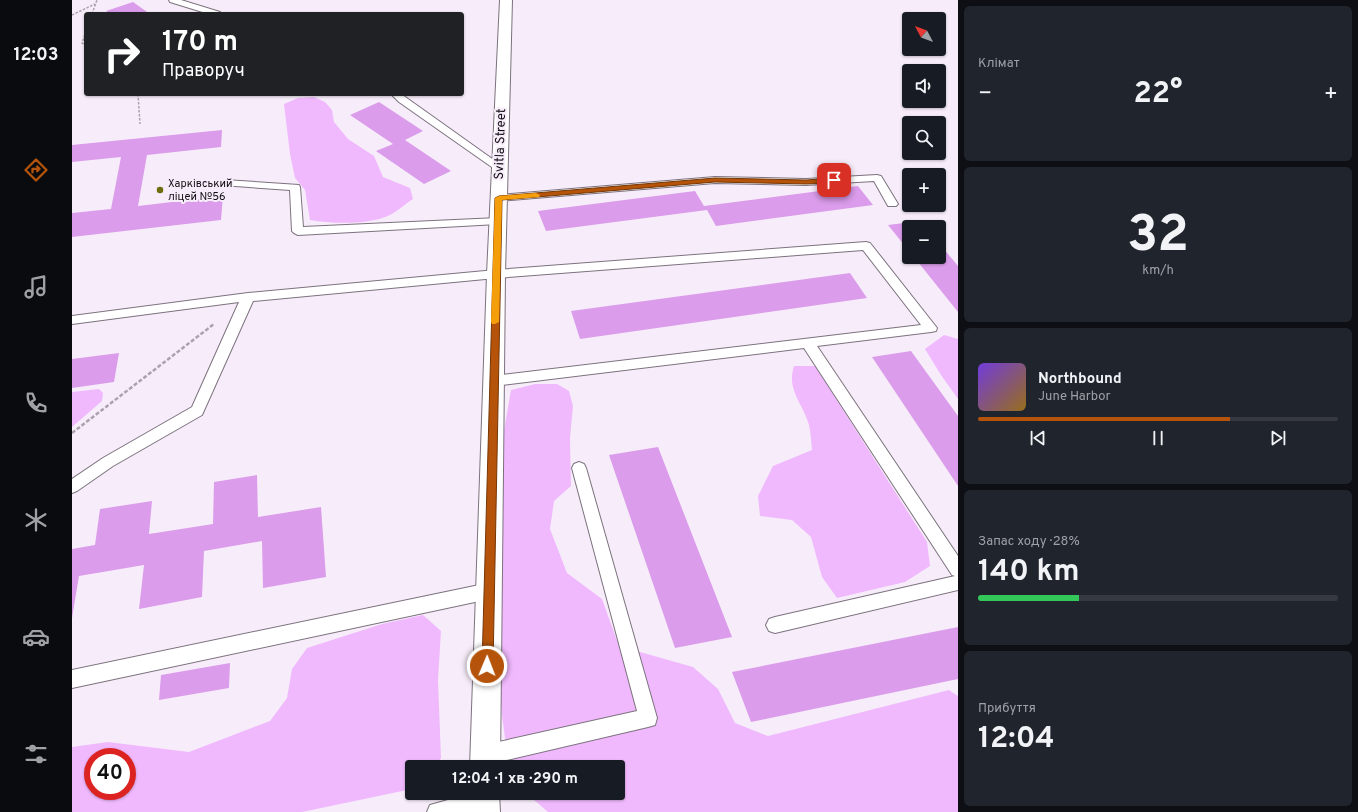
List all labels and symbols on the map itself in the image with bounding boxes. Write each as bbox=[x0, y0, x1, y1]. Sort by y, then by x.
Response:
north arrow bbox=[902, 12, 946, 56]
street label: Svitla Street bbox=[492, 108, 510, 180]
pin bbox=[817, 163, 851, 197]
place label: Харківський ліцей №56 bbox=[168, 177, 232, 204]
marker: Харківський ліцей №56 bbox=[155, 185, 165, 195]
position arrow bbox=[466, 645, 508, 687]
speed limit sign: 40 bbox=[84, 748, 136, 800]

